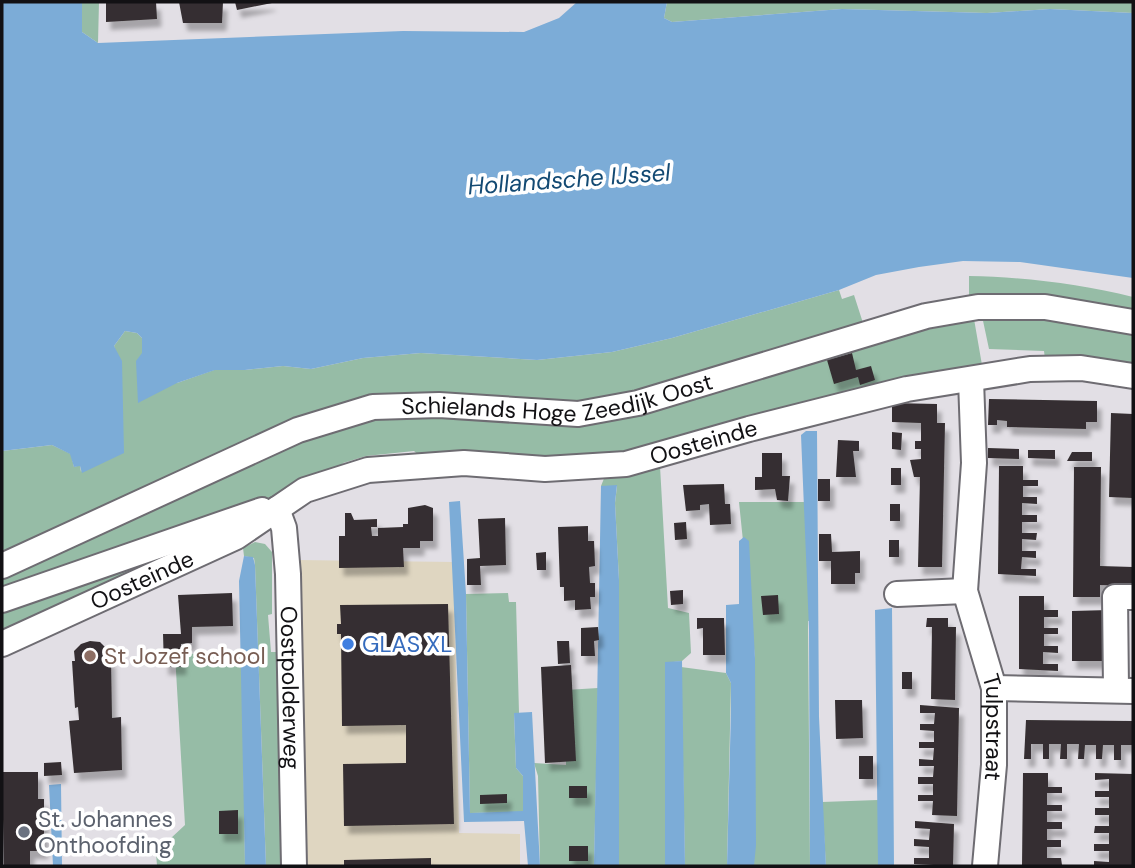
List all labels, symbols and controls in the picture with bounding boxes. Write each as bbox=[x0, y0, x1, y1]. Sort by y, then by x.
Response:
water label: Hollandsche IJssel bbox=[467, 156, 672, 202]
street label: Schielands Hoge Zeedijk Oost bbox=[401, 366, 716, 429]
street label: Oosteinde bbox=[646, 413, 760, 472]
street label: Oosteinde bbox=[86, 543, 199, 617]
street label: Oostpolderweg bbox=[274, 605, 307, 770]
place label: GLAS XL bbox=[362, 629, 452, 659]
marker: GLAS XL bbox=[340, 636, 356, 652]
place label: St Jozef school bbox=[104, 641, 266, 671]
marker: St Jozef school bbox=[82, 648, 98, 664]
street label: Tulpstraat bbox=[976, 670, 1009, 782]
place label: St. Johannes Onthoofding bbox=[38, 804, 173, 860]
marker: St. Johannes Onthoofding bbox=[16, 824, 32, 840]

